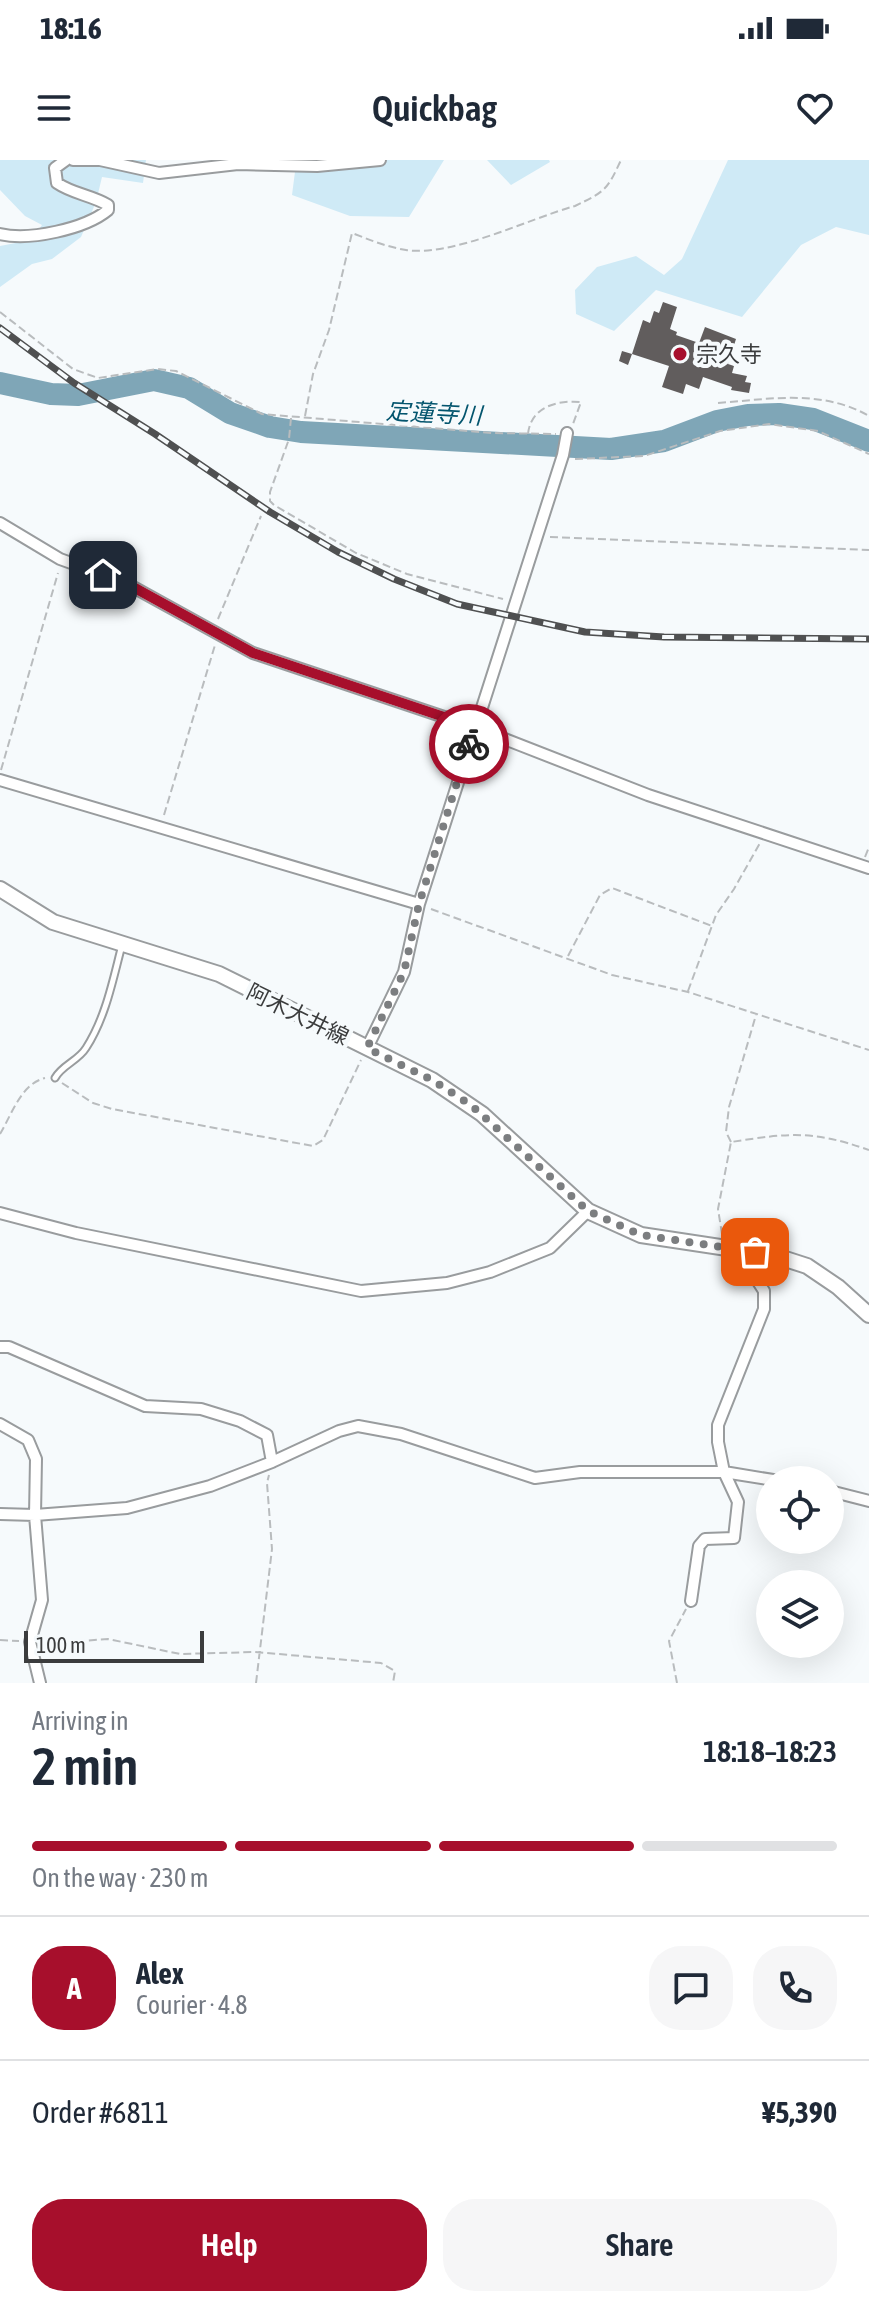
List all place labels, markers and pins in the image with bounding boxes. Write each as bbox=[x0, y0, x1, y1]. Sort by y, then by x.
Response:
place label: 宗久寺 bbox=[696, 341, 762, 367]
marker: 宗久寺 bbox=[671, 345, 689, 363]
pin bbox=[69, 541, 137, 609]
pin bbox=[721, 1218, 789, 1286]

